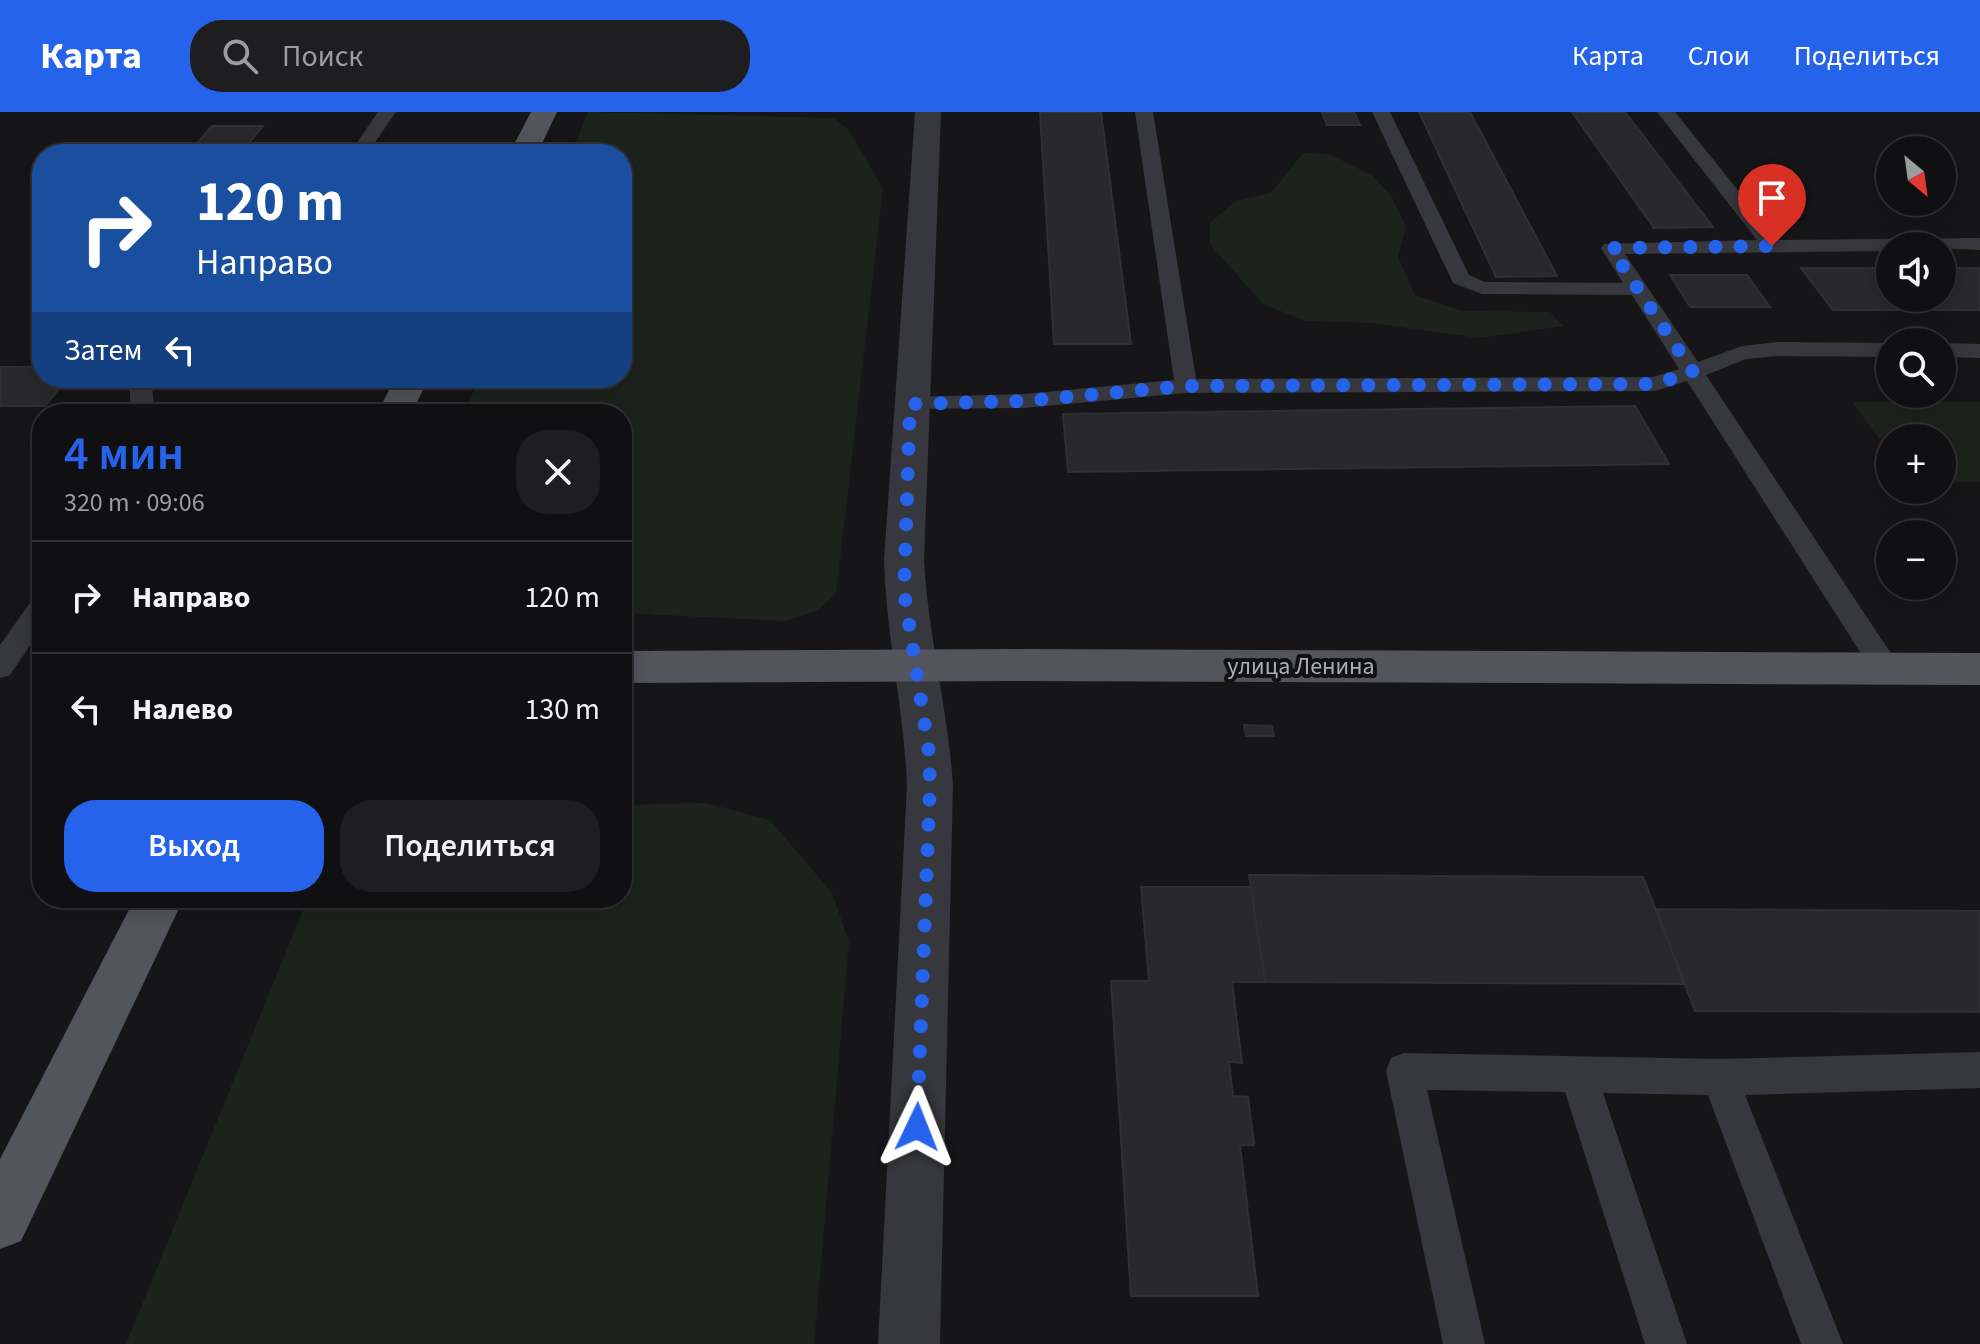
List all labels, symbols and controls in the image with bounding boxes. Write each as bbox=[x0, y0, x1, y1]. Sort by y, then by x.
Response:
search box bbox=[190, 20, 750, 92]
text: Карта bbox=[40, 29, 142, 83]
icon: search bbox=[218, 34, 262, 78]
text: Поиск bbox=[282, 35, 363, 78]
text: Карта bbox=[1572, 36, 1644, 76]
text: Слои bbox=[1688, 36, 1750, 76]
text: Поделиться bbox=[1794, 36, 1940, 76]
north arrow bbox=[1876, 136, 1956, 216]
map controls bbox=[1876, 136, 1956, 600]
text: 120 m bbox=[196, 163, 344, 242]
pin bbox=[1738, 164, 1806, 246]
icon: right bbox=[64, 176, 168, 280]
icon: arrive bbox=[1750, 176, 1794, 220]
button: sound bbox=[1876, 232, 1956, 312]
text: Направо bbox=[196, 237, 333, 288]
icon: left bbox=[158, 328, 202, 372]
button: search bbox=[1876, 328, 1956, 408]
text: Затем bbox=[64, 329, 142, 372]
text: 4 мин bbox=[64, 420, 184, 488]
button: + bbox=[1876, 424, 1956, 504]
button: close bbox=[516, 430, 600, 514]
text: 320 m · 09:06 bbox=[64, 484, 205, 521]
button: − bbox=[1876, 520, 1956, 600]
icon: right bbox=[64, 575, 108, 619]
text: Направо bbox=[132, 576, 250, 619]
text: 120 m bbox=[524, 576, 600, 619]
street label: улица Ленина bbox=[1227, 649, 1375, 684]
icon: left bbox=[64, 687, 108, 731]
text: Налево bbox=[132, 688, 233, 731]
text: 130 m bbox=[524, 688, 600, 731]
button: Выход bbox=[64, 800, 324, 892]
button: Поделиться bbox=[340, 800, 600, 892]
position arrow bbox=[875, 1085, 959, 1169]

